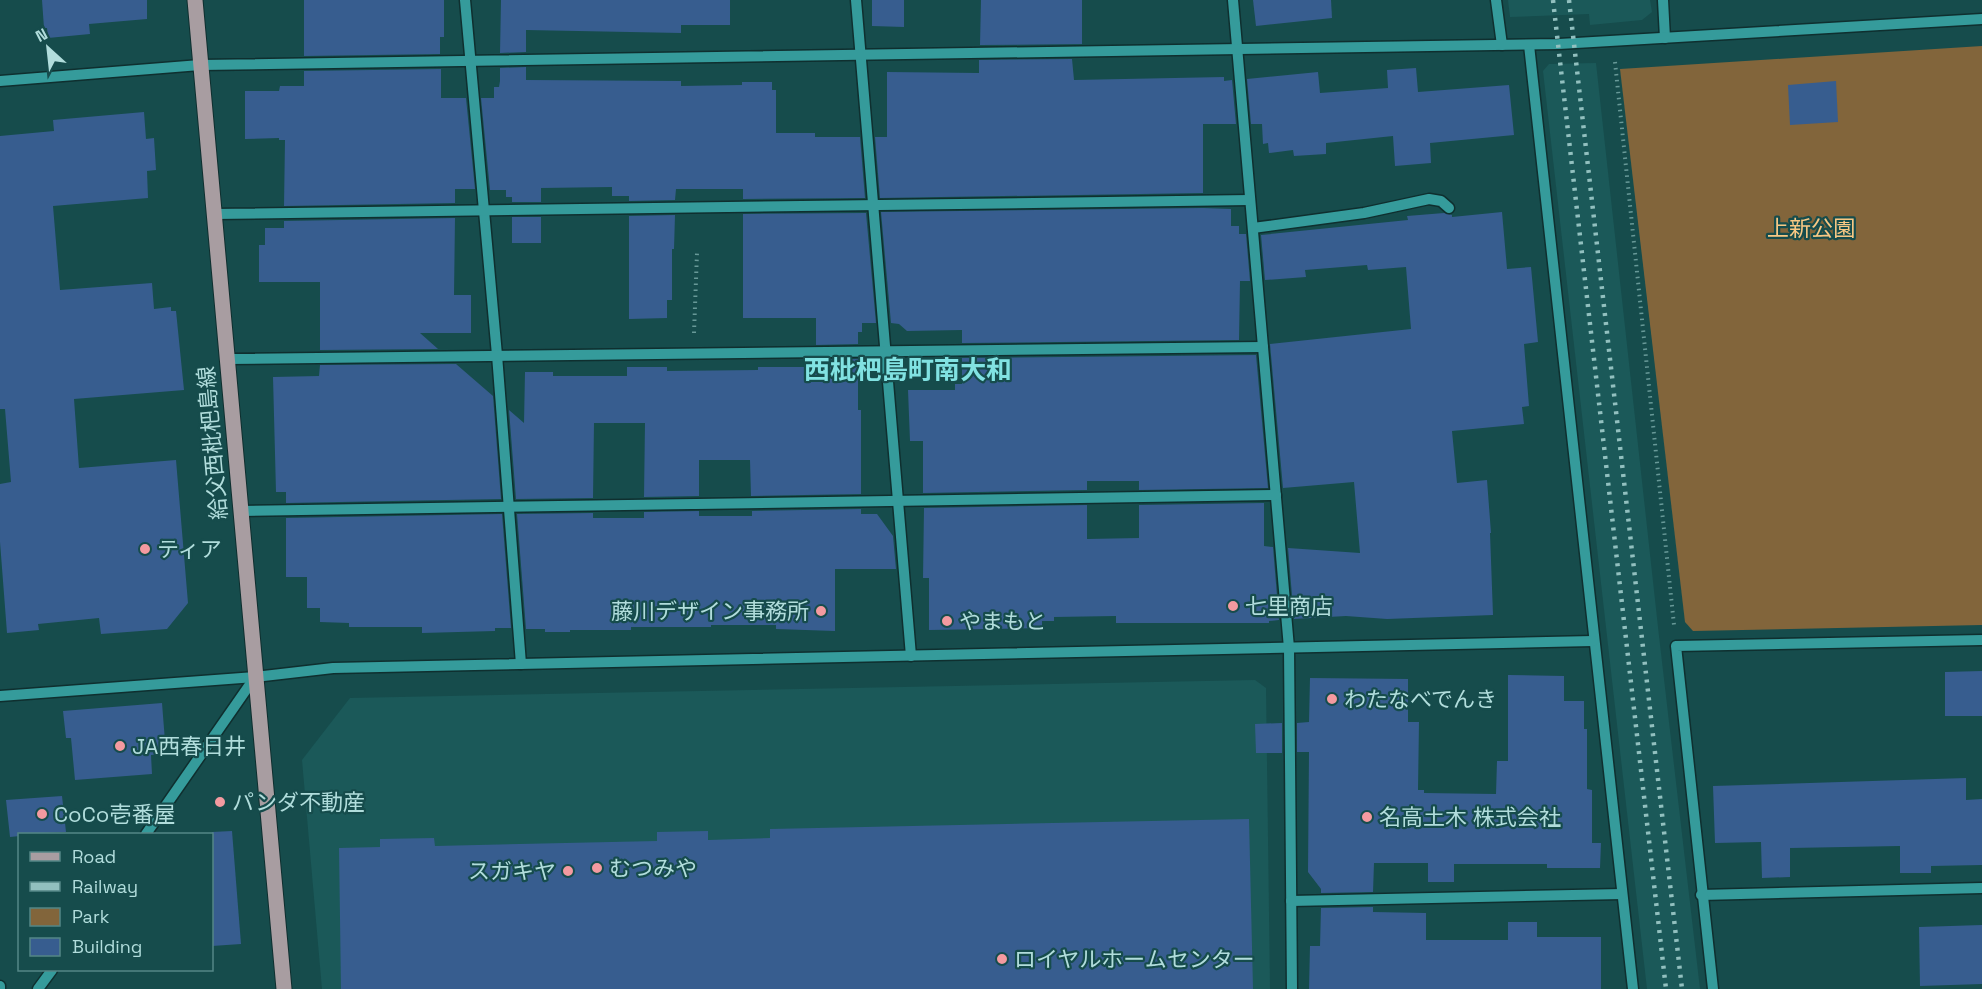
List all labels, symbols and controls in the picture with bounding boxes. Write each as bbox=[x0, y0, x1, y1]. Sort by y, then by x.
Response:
north arrow bbox=[18, 18, 78, 78]
text: N bbox=[32, 23, 51, 47]
park label: 上新公園 bbox=[1767, 214, 1855, 242]
district label: 西枇杷島町南大和 bbox=[804, 353, 1012, 387]
street label: 給父西枇杷島線 bbox=[191, 365, 233, 521]
place label: ティア bbox=[157, 535, 222, 563]
marker: ティア bbox=[138, 542, 152, 556]
place label: 七里商店 bbox=[1245, 592, 1333, 620]
place label: 藤川デザイン事務所 bbox=[611, 597, 809, 625]
marker: 七里商店 bbox=[1226, 599, 1240, 613]
marker: 藤川デザイン事務所 bbox=[814, 604, 828, 618]
place label: やまもと bbox=[959, 607, 1047, 635]
marker: やまもと bbox=[940, 614, 954, 628]
place label: わたなべでんき bbox=[1344, 685, 1497, 713]
marker: わたなべでんき bbox=[1325, 692, 1339, 706]
place label: JA西春日井 bbox=[132, 732, 246, 760]
marker: JA西春日井 bbox=[113, 739, 127, 753]
place label: パンダ不動産 bbox=[232, 788, 365, 816]
marker: パンダ不動産 bbox=[213, 795, 227, 809]
place label: CoCo壱番屋 bbox=[54, 800, 175, 828]
place label: 名高土木 株式会社 bbox=[1379, 803, 1561, 831]
marker: CoCo壱番屋 bbox=[35, 807, 49, 821]
marker: 名高土木 株式会社 bbox=[1360, 810, 1374, 824]
legend bbox=[18, 833, 213, 971]
text: Road bbox=[72, 845, 116, 868]
place label: むつみや bbox=[609, 854, 697, 882]
place label: スガキヤ bbox=[468, 857, 556, 885]
marker: むつみや bbox=[590, 861, 604, 875]
marker: スガキヤ bbox=[561, 864, 575, 878]
text: Railway bbox=[72, 875, 138, 898]
text: Park bbox=[72, 905, 110, 928]
text: Building bbox=[72, 935, 142, 958]
place label: ロイヤルホームセンター bbox=[1014, 945, 1255, 973]
marker: ロイヤルホームセンター bbox=[995, 952, 1009, 966]

